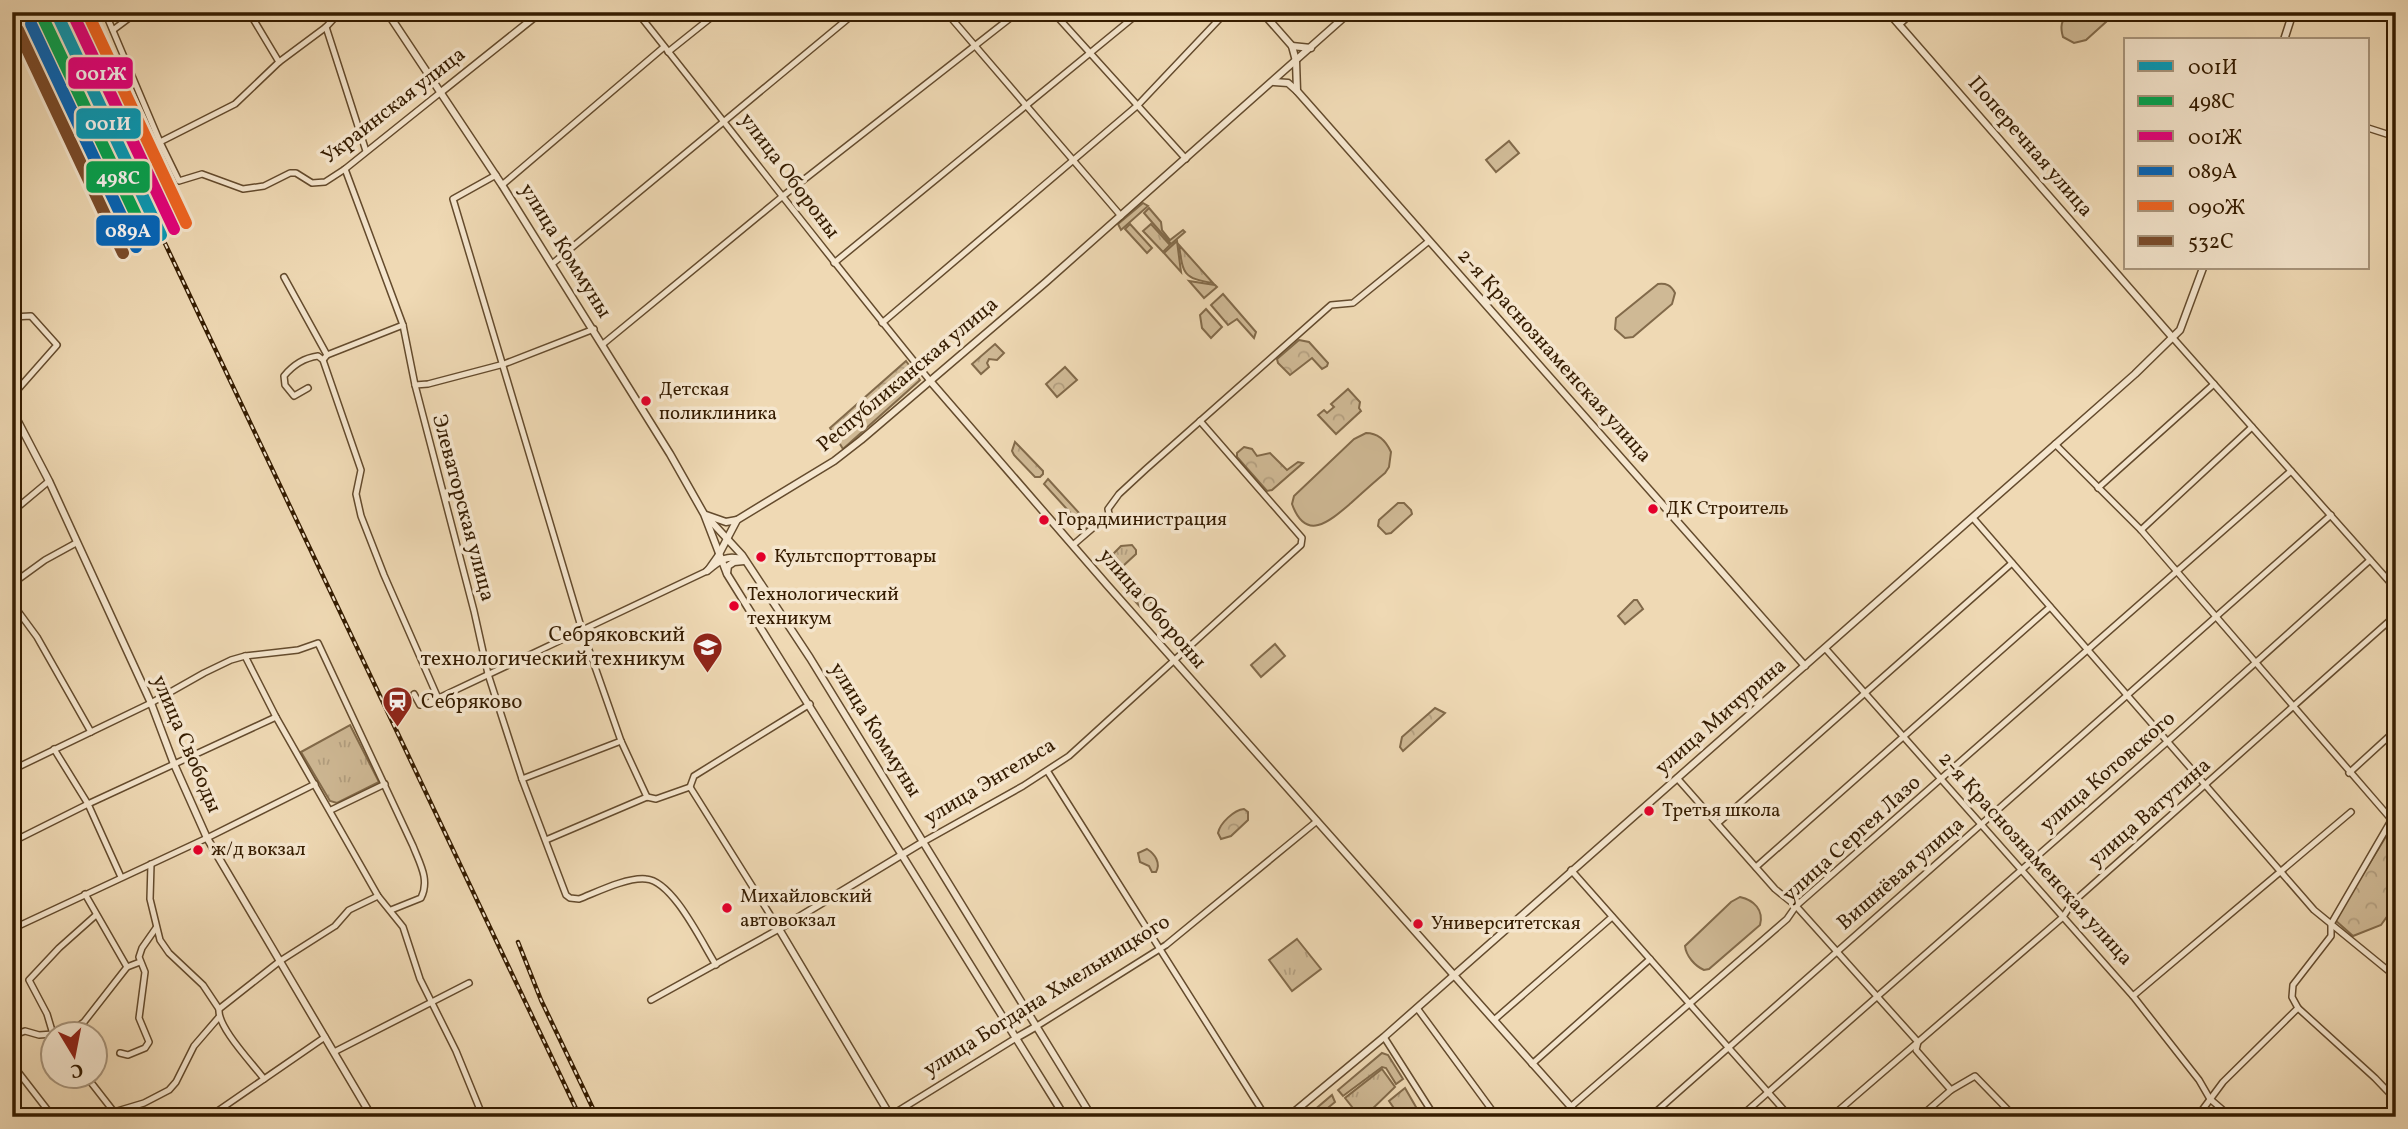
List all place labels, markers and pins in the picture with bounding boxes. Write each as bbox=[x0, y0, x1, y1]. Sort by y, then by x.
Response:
place label: Детская поликлиника bbox=[659, 377, 777, 427]
marker: Детская поликлиника bbox=[639, 394, 653, 408]
place label: ДК Строитель bbox=[1666, 496, 1789, 522]
marker: ДК Строитель bbox=[1646, 502, 1660, 516]
place label: Горадминистрация bbox=[1057, 507, 1227, 533]
marker: Горадминистрация bbox=[1037, 513, 1051, 527]
place label: Культспорттовары bbox=[774, 544, 936, 570]
marker: Культспорттовары bbox=[754, 550, 768, 564]
place label: Технологический техникум bbox=[747, 582, 899, 632]
marker: Технологический техникум bbox=[727, 599, 741, 613]
place label: Себряковский технологический техникум bbox=[420, 621, 685, 674]
school or university icon: Себряковский технологический техникум bbox=[691, 630, 725, 674]
station icon: Себряково bbox=[381, 685, 415, 729]
place label: Себряково bbox=[421, 688, 522, 717]
place label: Третья школа bbox=[1662, 798, 1781, 824]
marker: Третья школа bbox=[1642, 804, 1656, 818]
place label: ж/д вокзал bbox=[211, 837, 306, 863]
marker: ж/д вокзал bbox=[191, 843, 205, 857]
place label: Михайловский автовокзал bbox=[740, 884, 872, 934]
marker: Михайловский автовокзал bbox=[720, 901, 734, 915]
place label: Университетская bbox=[1431, 911, 1581, 937]
marker: Университетская bbox=[1411, 917, 1425, 931]

